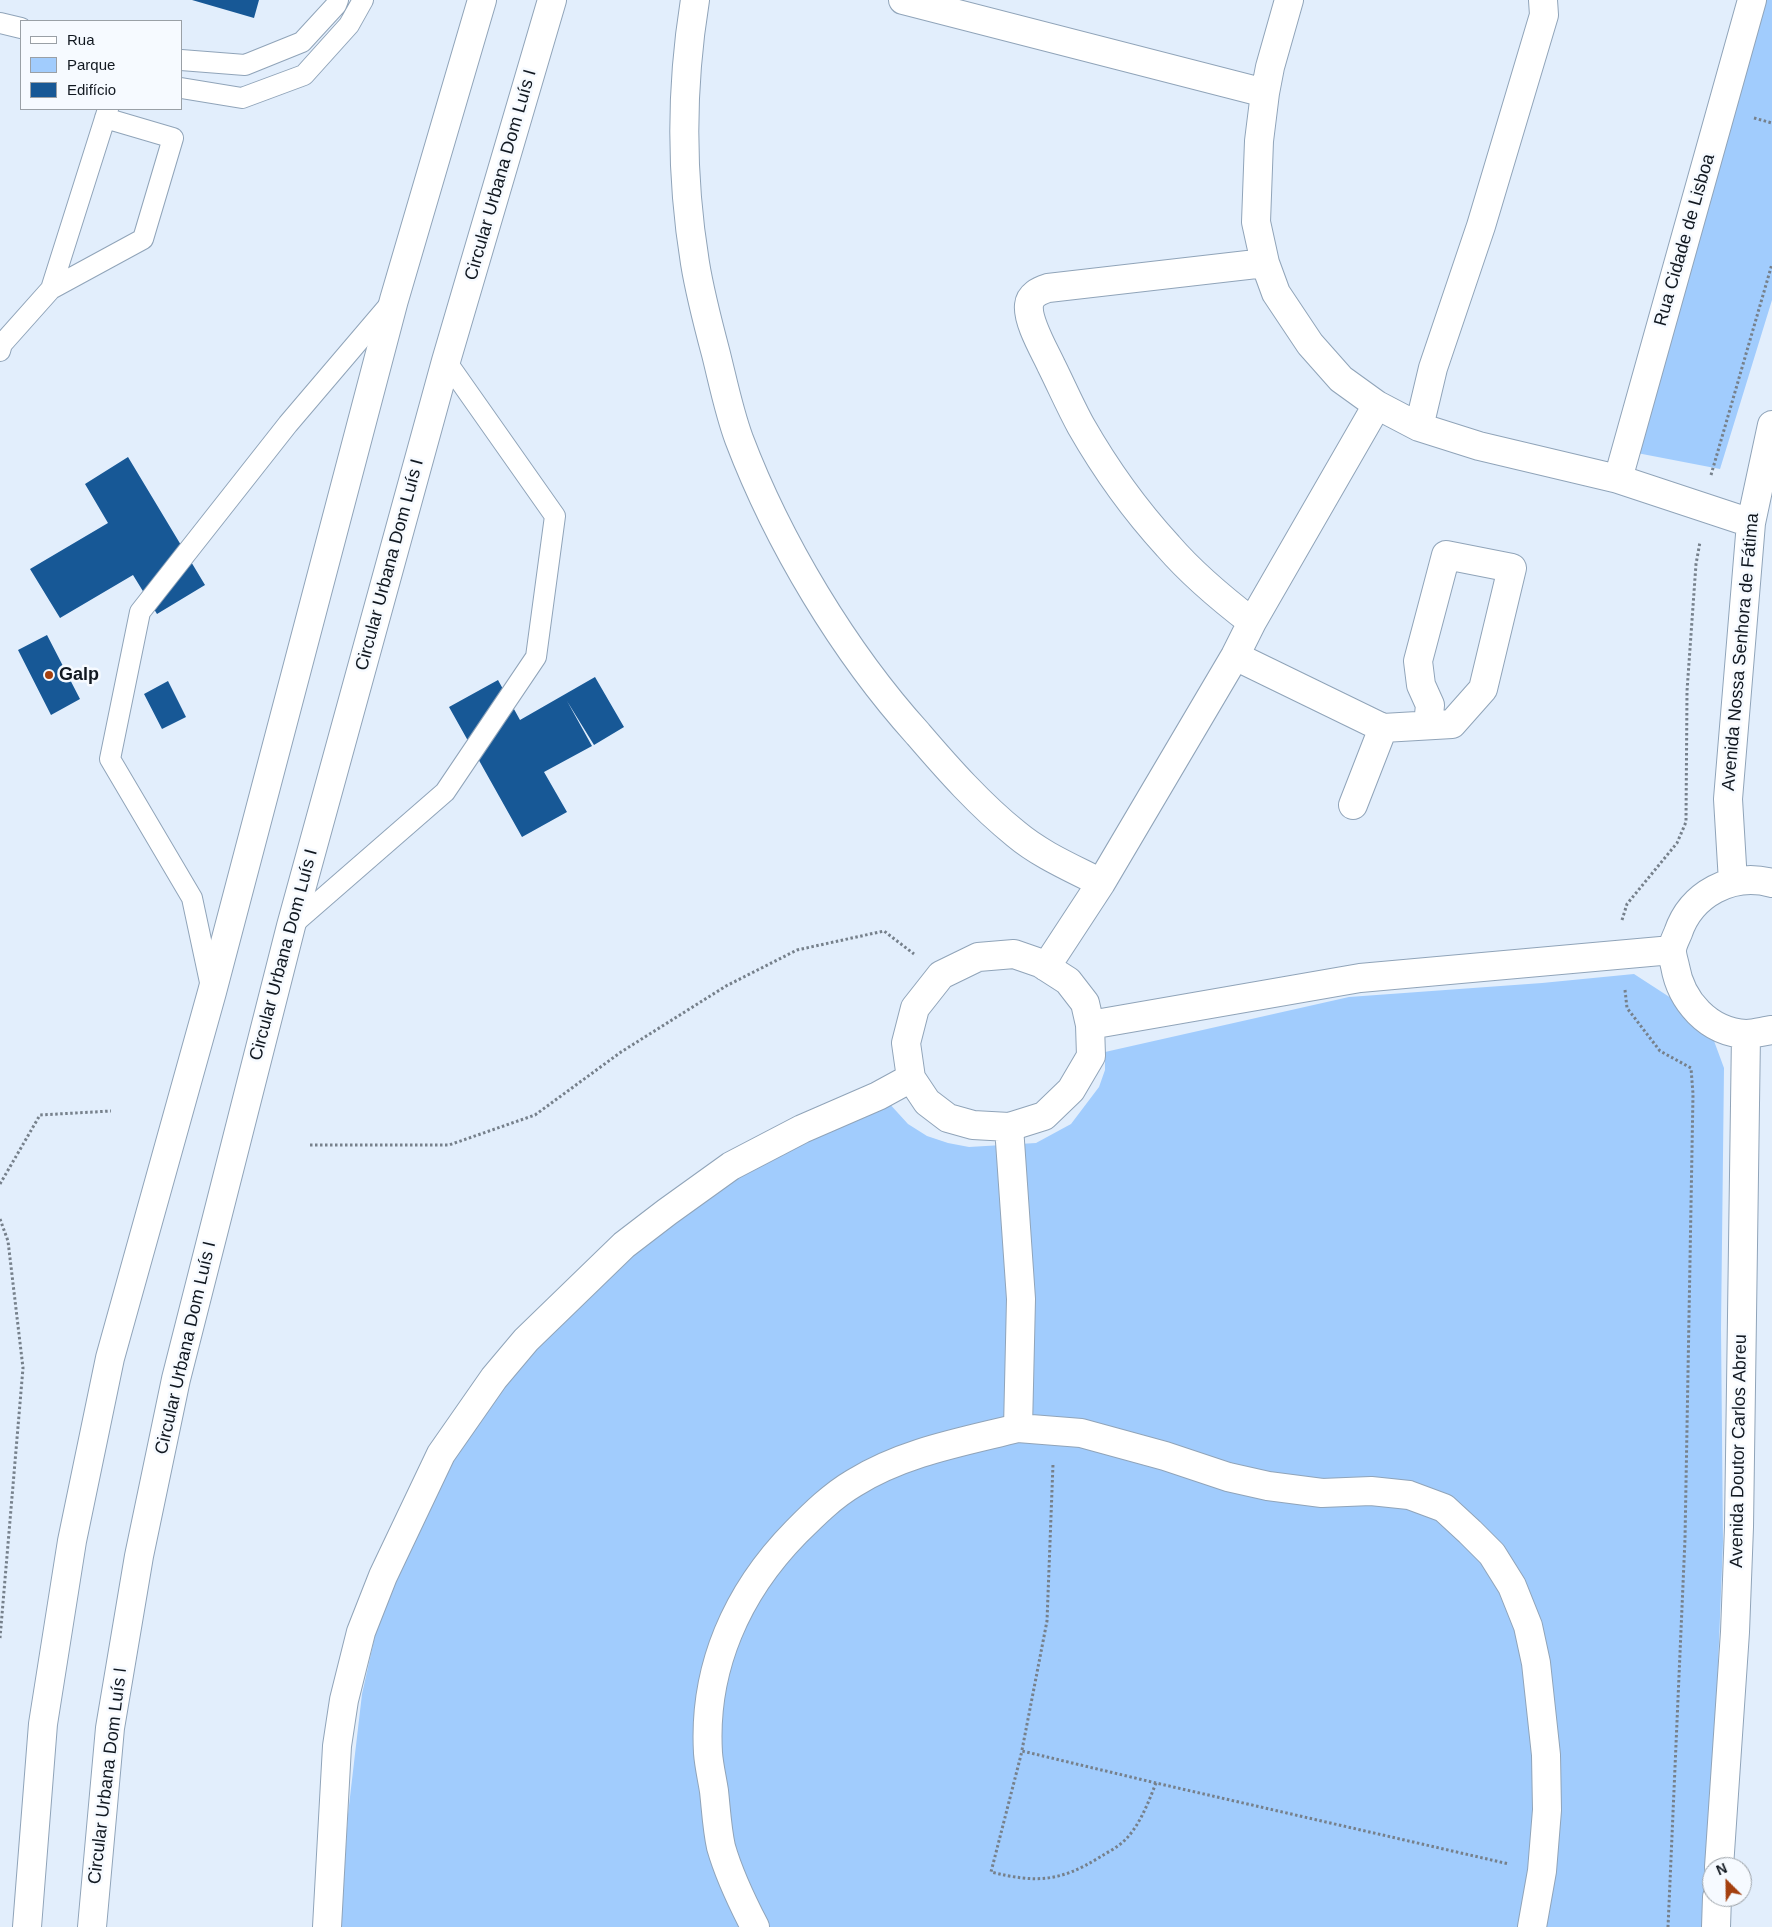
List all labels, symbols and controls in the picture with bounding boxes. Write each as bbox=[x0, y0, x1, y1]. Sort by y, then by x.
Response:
legend bbox=[20, 20, 182, 110]
text: Rua bbox=[67, 31, 95, 48]
text: Parque bbox=[67, 56, 115, 73]
street label: Circular Urbana Dom Luís I bbox=[461, 67, 541, 283]
text: Edifício bbox=[67, 81, 116, 98]
street label: Rua Cidade de Lisboa bbox=[1650, 151, 1720, 329]
street label: Circular Urbana Dom Luís I bbox=[351, 457, 429, 673]
street label: Avenida Nossa Senhora de Fátima bbox=[1718, 512, 1764, 792]
place label: Galp bbox=[59, 664, 99, 686]
marker: Galp bbox=[43, 669, 55, 681]
street label: Circular Urbana Dom Luís I bbox=[245, 847, 323, 1063]
street label: Circular Urbana Dom Luís I bbox=[151, 1239, 221, 1457]
street label: Avenida Doutor Carlos Abreu bbox=[1726, 1334, 1752, 1568]
street label: Circular Urbana Dom Luís I bbox=[84, 1666, 132, 1886]
north arrow bbox=[1702, 1857, 1752, 1907]
text: N bbox=[1714, 1860, 1729, 1878]

